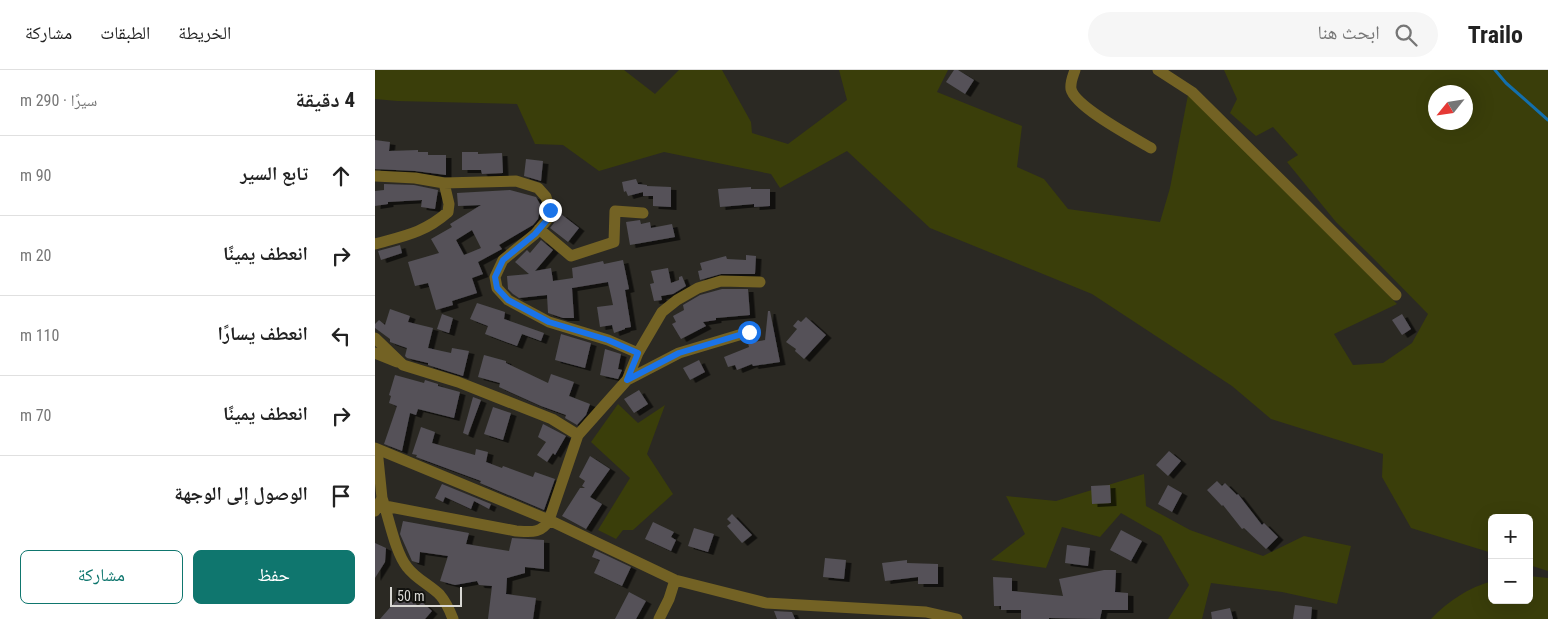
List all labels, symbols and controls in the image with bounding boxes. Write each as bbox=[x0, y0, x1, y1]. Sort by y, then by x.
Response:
search box bbox=[1088, 12, 1438, 57]
text: ابحث هنا bbox=[1318, 21, 1380, 44]
icon: search bbox=[1392, 21, 1420, 49]
text: Trailo bbox=[1468, 21, 1523, 49]
text: مشاركة bbox=[25, 22, 72, 43]
text: الطبقات bbox=[100, 22, 150, 43]
text: الخريطة bbox=[178, 22, 231, 43]
north arrow bbox=[1428, 85, 1473, 130]
text: 4 دقيقة bbox=[295, 88, 355, 112]
text: سيرًا · 290 m bbox=[20, 91, 97, 110]
text: تابع السير bbox=[240, 162, 308, 185]
icon: ahead bbox=[327, 162, 355, 190]
text: 90 m bbox=[20, 166, 52, 185]
route end bbox=[539, 199, 562, 222]
text: انعطف يمينًا bbox=[223, 242, 308, 265]
icon: right bbox=[327, 242, 355, 270]
text: 20 m bbox=[20, 246, 52, 265]
route start bbox=[738, 321, 761, 344]
text: انعطف يسارًا bbox=[217, 322, 308, 345]
icon: left bbox=[327, 322, 355, 350]
text: 110 m bbox=[20, 326, 59, 345]
text: انعطف يمينًا bbox=[223, 402, 308, 425]
icon: right bbox=[327, 402, 355, 430]
text: 70 m bbox=[20, 406, 52, 425]
text: الوصول إلى الوجهة bbox=[174, 482, 308, 505]
icon: arrive bbox=[327, 482, 355, 510]
map controls bbox=[1488, 514, 1533, 604]
button: + bbox=[1488, 514, 1533, 559]
button: مشاركة bbox=[20, 550, 183, 604]
button: حفظ bbox=[193, 550, 355, 604]
button: − bbox=[1488, 559, 1533, 604]
scale bar bbox=[390, 584, 463, 607]
text: 50 m bbox=[397, 588, 425, 604]

